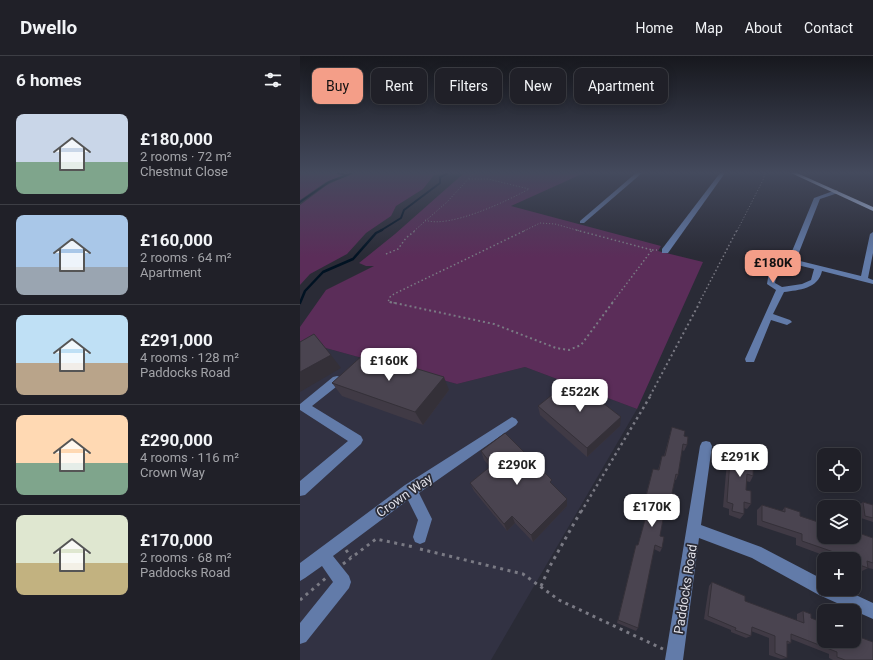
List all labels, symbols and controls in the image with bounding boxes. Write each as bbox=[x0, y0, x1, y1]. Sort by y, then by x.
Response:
text: Dwello bbox=[20, 16, 77, 39]
text: Home bbox=[635, 20, 673, 36]
text: Map bbox=[695, 20, 723, 36]
text: About bbox=[745, 20, 782, 36]
text: Contact bbox=[804, 20, 853, 36]
chip: Buy bbox=[312, 68, 363, 104]
chip: Rent bbox=[371, 68, 427, 104]
chip: Filters bbox=[435, 68, 502, 104]
chip: New bbox=[510, 68, 566, 104]
chip: Apartment bbox=[574, 68, 668, 104]
icon: filters bbox=[262, 69, 284, 91]
text: 6 homes bbox=[16, 70, 82, 90]
text: £180,000 bbox=[140, 129, 213, 149]
icon: home bbox=[48, 130, 96, 178]
text: 2 rooms · 72 m² bbox=[140, 149, 232, 164]
text: Chestnut Close bbox=[140, 164, 228, 179]
text: £160,000 bbox=[140, 230, 213, 250]
icon: home bbox=[48, 231, 96, 279]
text: 2 rooms · 64 m² bbox=[140, 250, 232, 265]
pin: £180K bbox=[745, 250, 801, 284]
text: £180K bbox=[754, 255, 792, 270]
text: Apartment bbox=[140, 265, 202, 280]
text: £291,000 bbox=[140, 330, 213, 350]
icon: home bbox=[48, 331, 96, 379]
pin: £160K bbox=[361, 348, 417, 382]
text: 4 rooms · 128 m² bbox=[140, 350, 239, 365]
text: £160K bbox=[370, 353, 408, 368]
text: Paddocks Road bbox=[140, 365, 230, 380]
pin: £522K bbox=[552, 379, 608, 413]
text: £522K bbox=[561, 384, 599, 399]
text: £290,000 bbox=[140, 430, 213, 450]
icon: home bbox=[48, 431, 96, 479]
pin: £291K bbox=[712, 444, 768, 478]
map controls bbox=[817, 448, 861, 648]
button: locate bbox=[817, 448, 861, 492]
text: £291K bbox=[721, 449, 759, 464]
text: 4 rooms · 116 m² bbox=[140, 450, 239, 465]
pin: £290K bbox=[489, 452, 545, 486]
text: £290K bbox=[498, 457, 536, 472]
text: Crown Way bbox=[140, 465, 205, 480]
street label: Crown Way bbox=[373, 471, 435, 520]
pin: £170K bbox=[624, 494, 680, 528]
text: £170K bbox=[633, 499, 671, 514]
button: layers bbox=[817, 500, 861, 544]
text: £170,000 bbox=[140, 530, 213, 550]
icon: home bbox=[48, 531, 96, 579]
street label: Paddocks Road bbox=[671, 543, 700, 635]
text: 2 rooms · 68 m² bbox=[140, 550, 232, 565]
button: + bbox=[817, 552, 861, 596]
text: Paddocks Road bbox=[140, 565, 230, 580]
button: − bbox=[817, 604, 861, 648]

